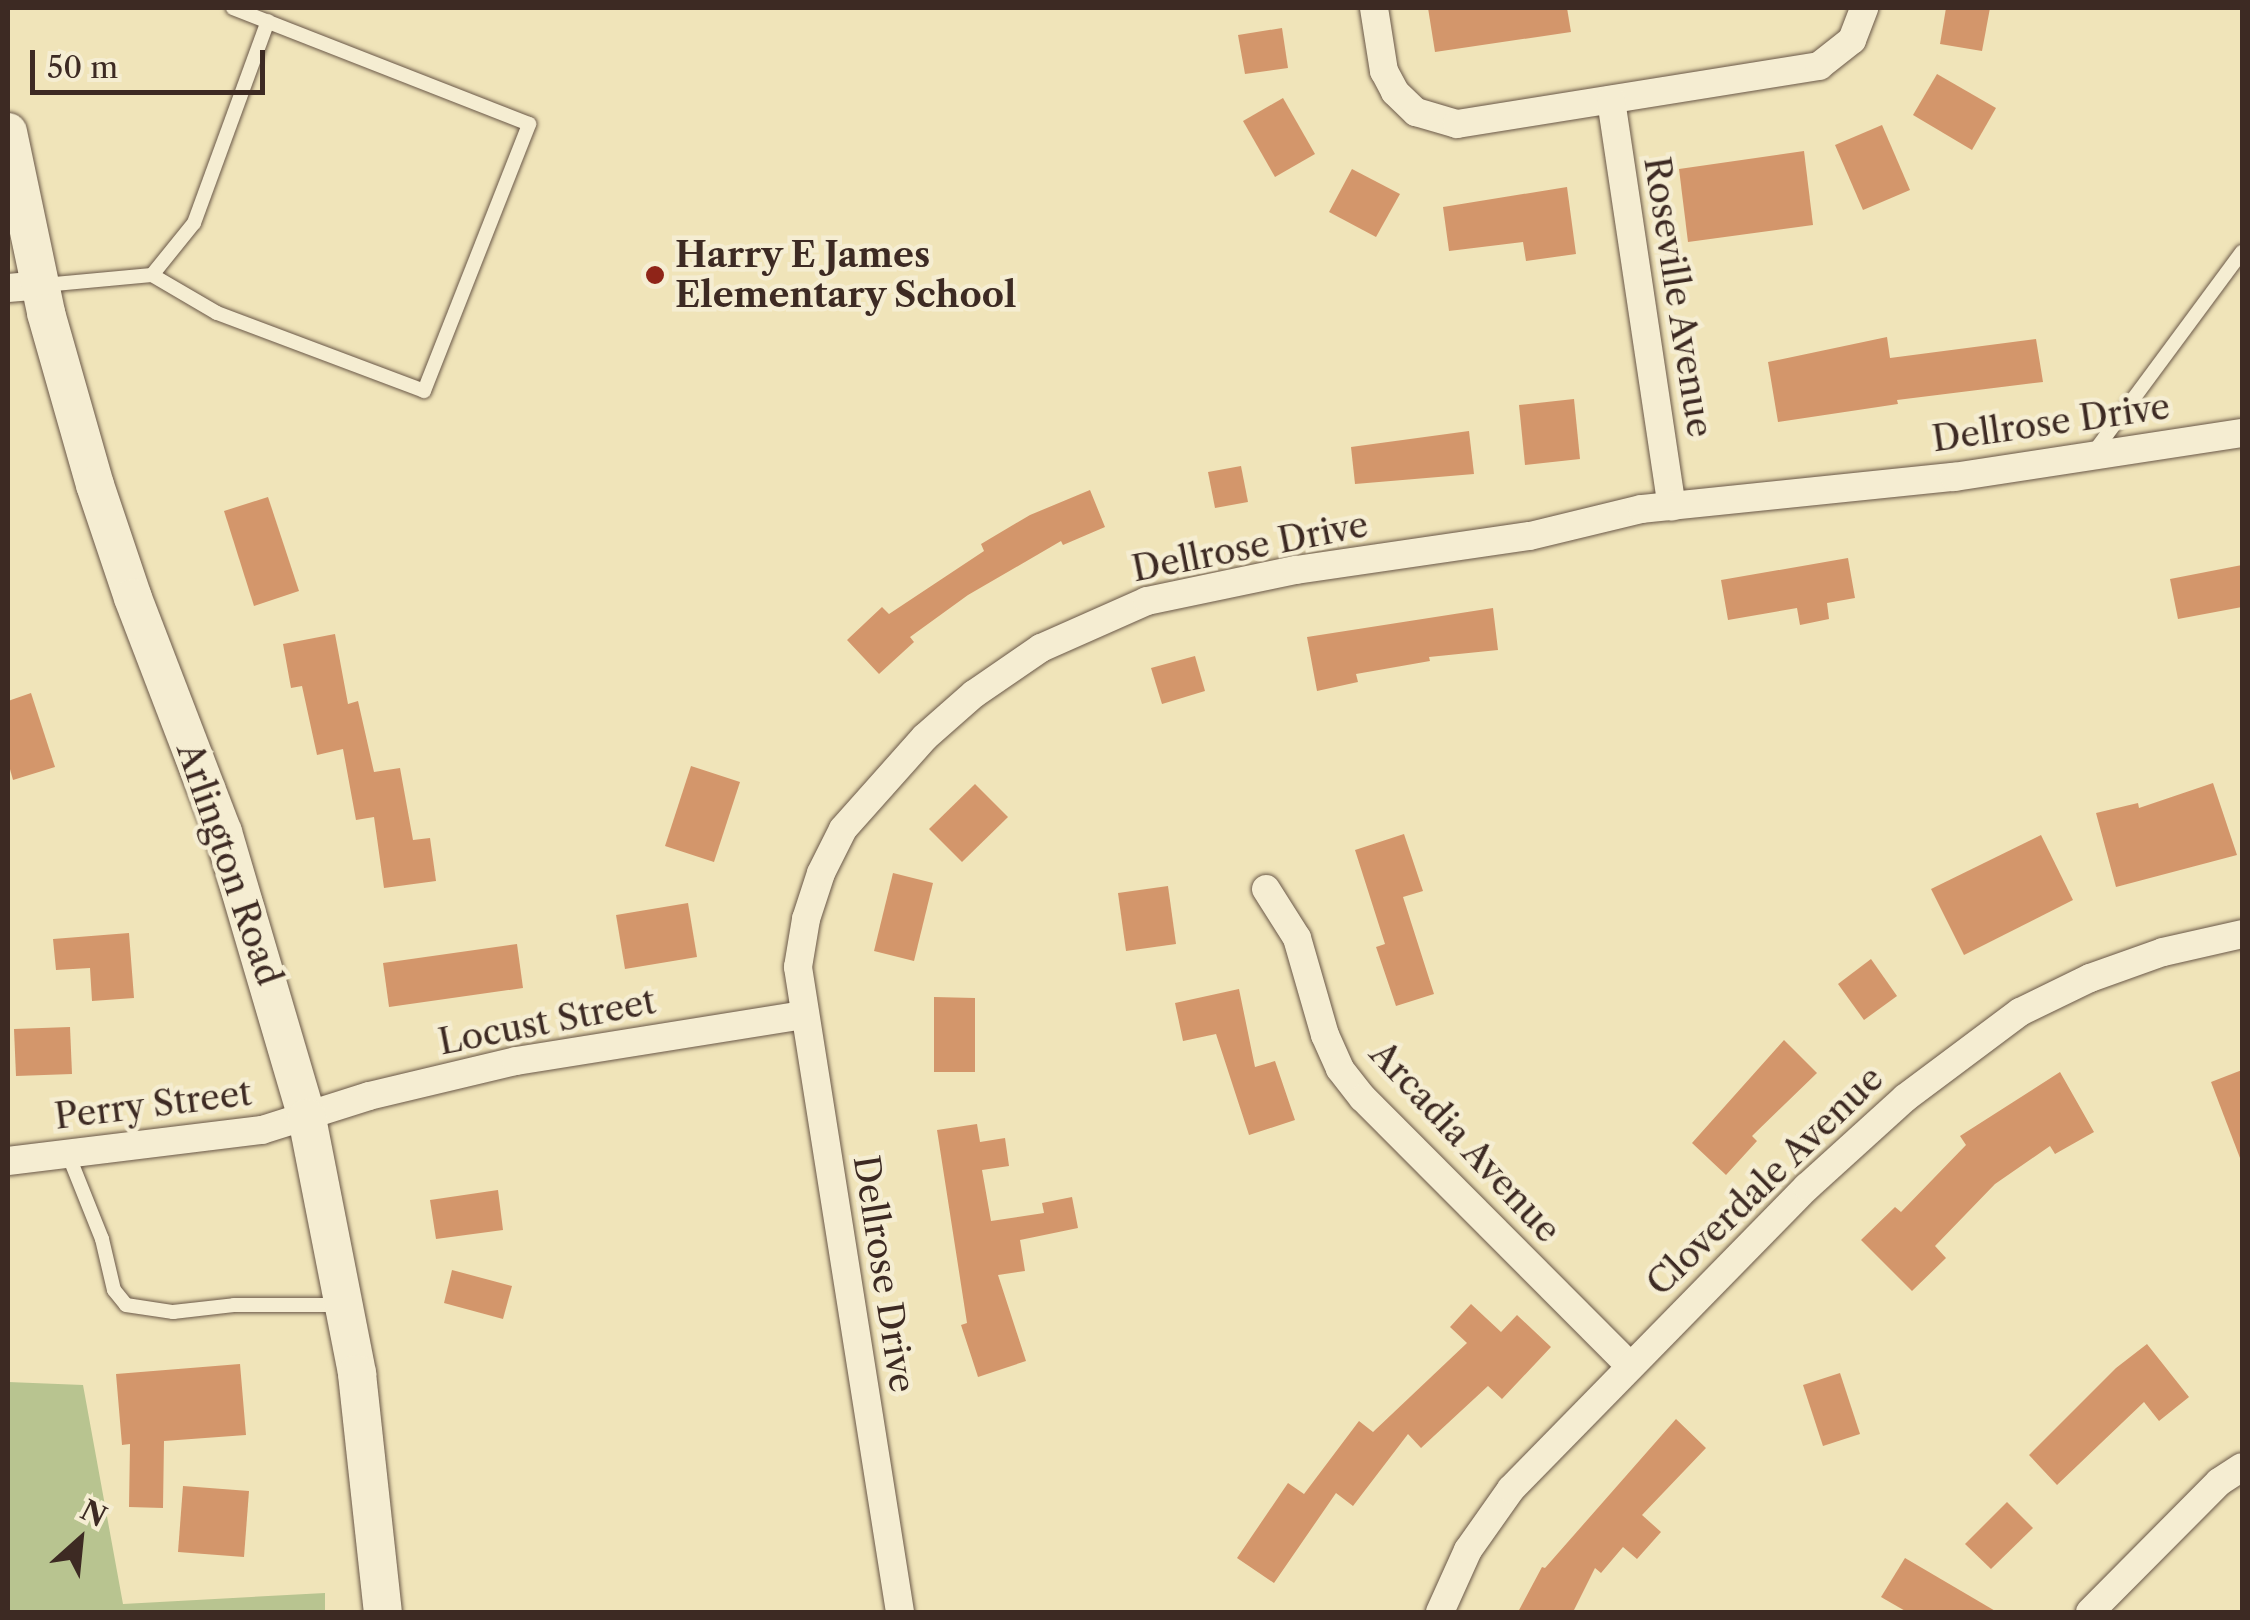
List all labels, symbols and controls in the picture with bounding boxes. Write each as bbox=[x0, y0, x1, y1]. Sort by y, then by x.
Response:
scale bar bbox=[35, 30, 270, 92]
text: 50 m bbox=[47, 49, 118, 86]
street label: Roseville Avenue bbox=[1635, 153, 1721, 441]
place label: Harry E James Elementary School bbox=[675, 234, 1017, 316]
marker: Harry E James Elementary School bbox=[644, 264, 666, 286]
street label: Dellrose Drive bbox=[1929, 386, 2173, 460]
street label: Dellrose Drive bbox=[1128, 504, 1372, 590]
street label: Arlington Road bbox=[168, 737, 290, 991]
street label: Locust Street bbox=[435, 980, 659, 1064]
street label: Arcadia Avenue bbox=[1361, 1032, 1569, 1252]
street label: Cloverdale Avenue bbox=[1638, 1057, 1892, 1305]
street label: Perry Street bbox=[52, 1072, 254, 1138]
street label: Dellrose Drive bbox=[845, 1152, 923, 1396]
north arrow bbox=[30, 1490, 130, 1590]
text: N bbox=[75, 1493, 112, 1534]

